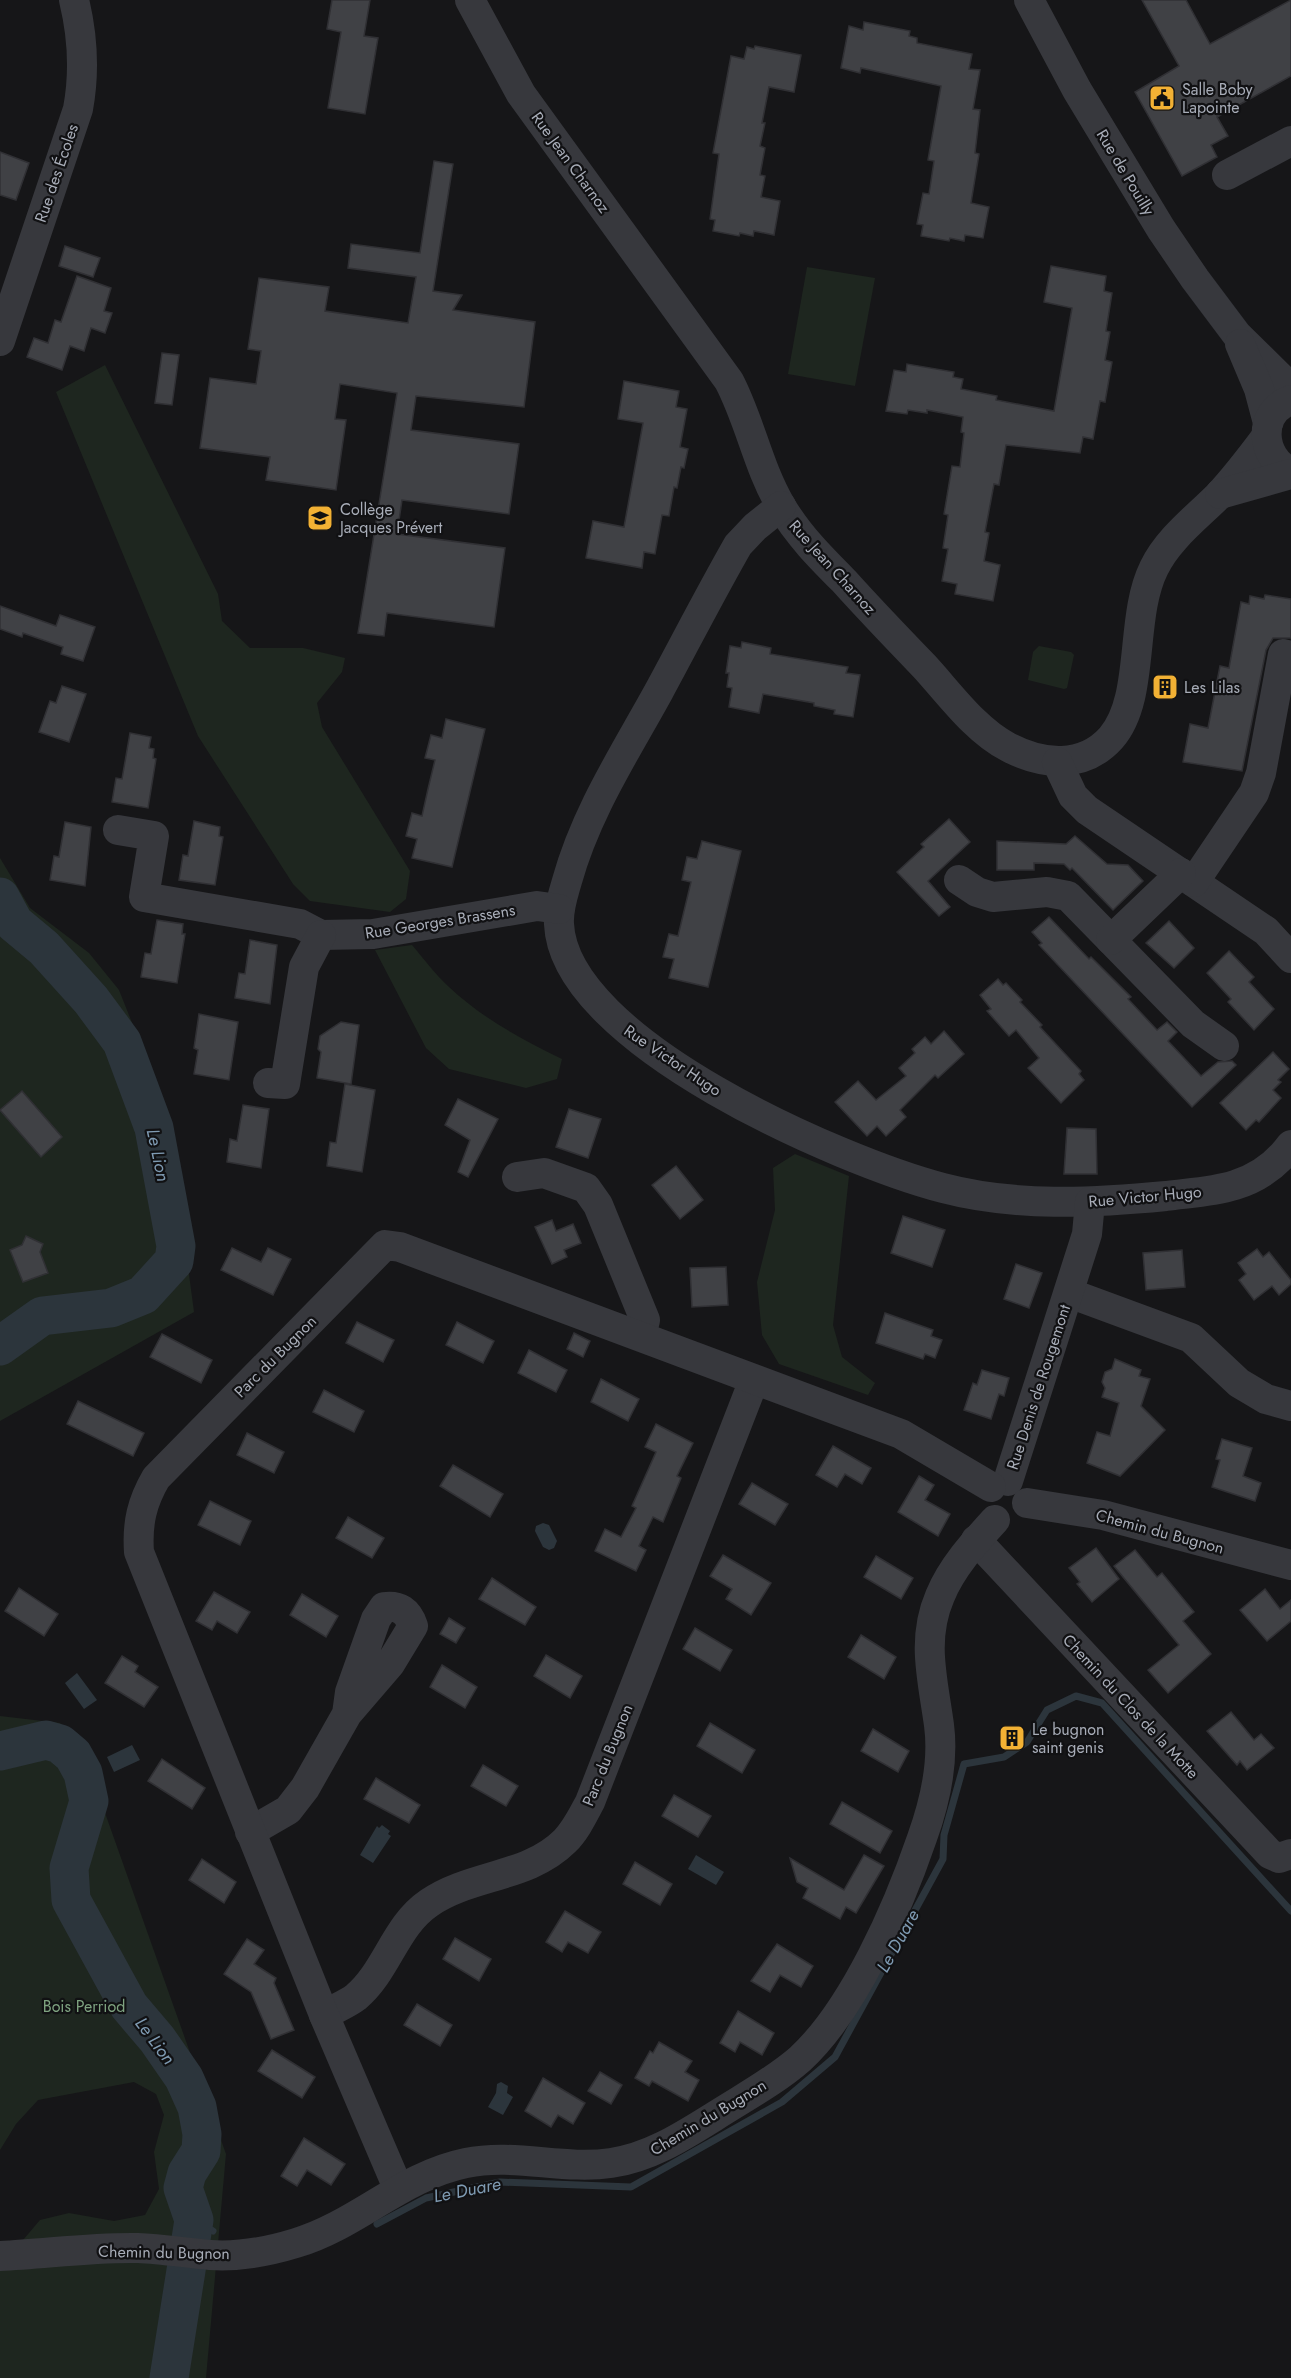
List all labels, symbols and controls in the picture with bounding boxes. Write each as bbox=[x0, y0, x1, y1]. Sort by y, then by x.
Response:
place label: Salle Boby Lapointe bbox=[1182, 78, 1253, 119]
public building icon: Salle Boby Lapointe bbox=[1147, 83, 1177, 113]
street label: Rue Jean Charnoz bbox=[526, 107, 616, 218]
street label: Rue des Écoles bbox=[29, 121, 84, 225]
street label: Rue de Pouilly bbox=[1091, 125, 1161, 220]
place label: Collège Jacques Prévert bbox=[338, 498, 443, 539]
school or university icon: Collège Jacques Prévert bbox=[305, 503, 335, 533]
street label: Rue Jean Charnoz bbox=[784, 515, 882, 620]
building icon: Les Lilas bbox=[1150, 672, 1180, 702]
place label: Les Lilas bbox=[1184, 676, 1240, 699]
street label: Rue Georges Brassens bbox=[363, 898, 517, 945]
street label: Rue Victor Hugo bbox=[619, 1019, 726, 1102]
water label: Le Lion bbox=[140, 1126, 176, 1184]
street label: Rue Victor Hugo bbox=[1088, 1180, 1203, 1213]
street label: Rue Denis de Rougemont bbox=[1001, 1301, 1076, 1473]
street label: Parc du Bugnon bbox=[229, 1310, 322, 1403]
street label: Chemin du Bugnon bbox=[1093, 1503, 1226, 1560]
street label: Chemin du Clos de la Motte bbox=[1057, 1629, 1204, 1784]
street label: Parc du Bugnon bbox=[577, 1701, 638, 1810]
place label: Le bugnon saint genis bbox=[1032, 1718, 1104, 1759]
building icon: Le bugnon saint genis bbox=[997, 1723, 1027, 1753]
water label: Le Duare bbox=[870, 1905, 926, 1977]
park label: Bois Perriod bbox=[43, 1995, 125, 2018]
water label: Le Lion bbox=[129, 2012, 181, 2070]
street label: Chemin du Bugnon bbox=[646, 2074, 771, 2161]
water label: Le Duare bbox=[431, 2171, 503, 2209]
street label: Chemin du Bugnon bbox=[98, 2240, 230, 2265]

